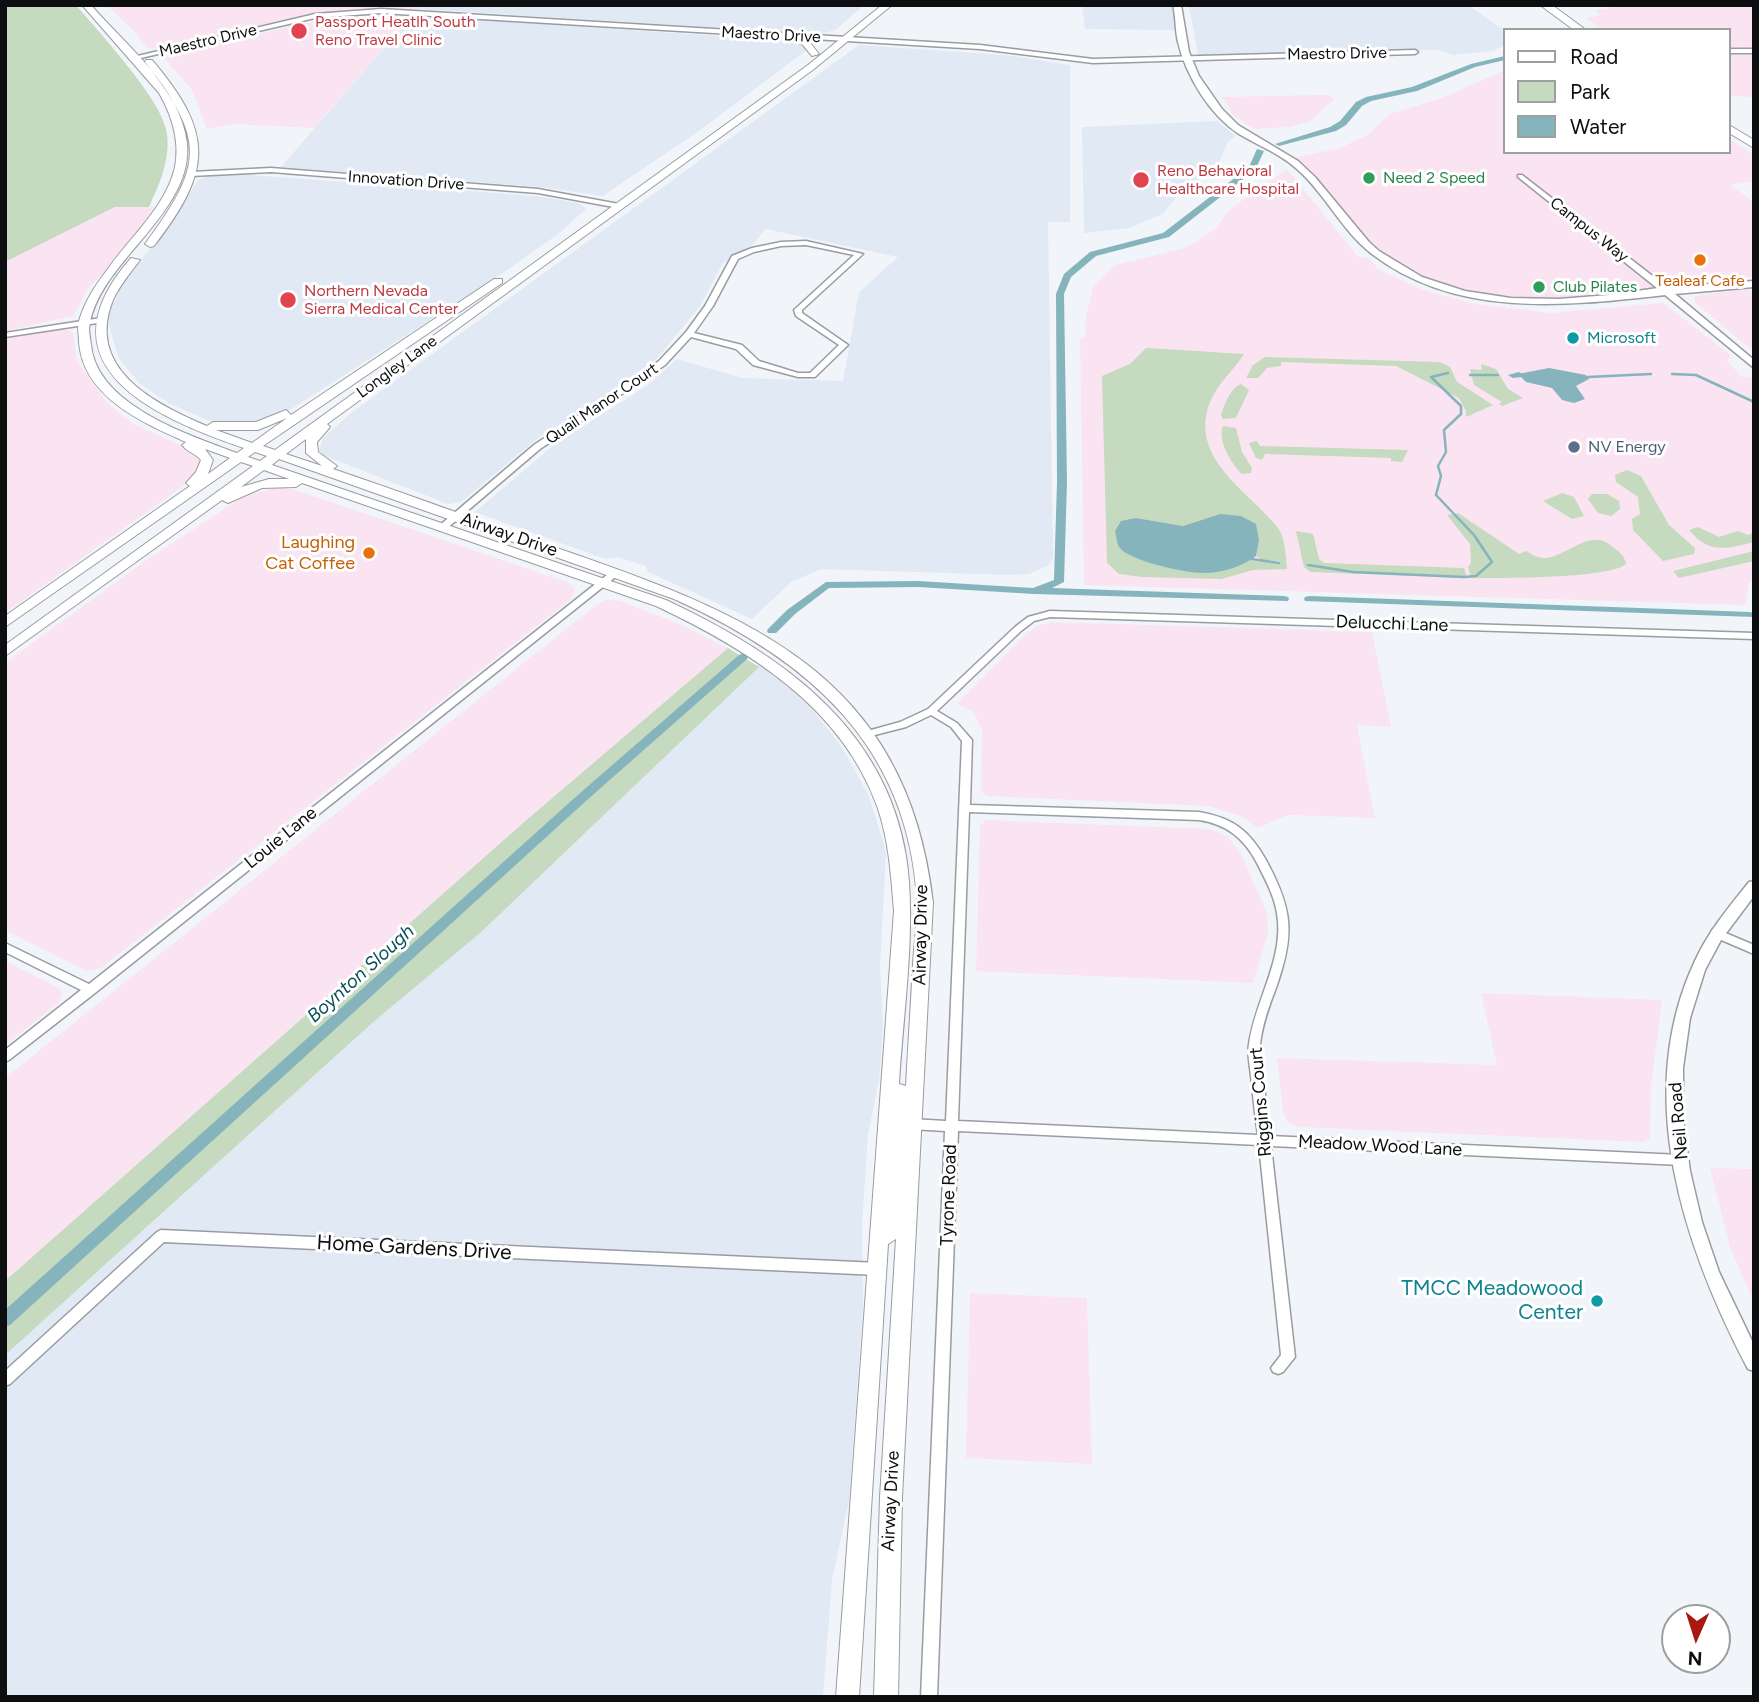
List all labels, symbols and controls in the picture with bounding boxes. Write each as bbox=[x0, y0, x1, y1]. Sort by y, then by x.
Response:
place label: Passport Heatlh South Reno Travel Clinic bbox=[315, 12, 476, 50]
street label: Maestro Drive bbox=[157, 20, 259, 62]
marker: Passport Heatlh South Reno Travel Clinic bbox=[289, 21, 309, 41]
street label: Maestro Drive bbox=[721, 23, 821, 47]
legend bbox=[1504, 28, 1731, 154]
street label: Maestro Drive bbox=[1287, 44, 1387, 64]
text: Road bbox=[1570, 44, 1618, 69]
text: Park bbox=[1570, 79, 1610, 104]
text: Water bbox=[1570, 114, 1626, 139]
place label: Reno Behavioral Healthcare Hospital bbox=[1157, 161, 1299, 199]
street label: Innovation Drive bbox=[347, 167, 465, 195]
place label: Need 2 Speed bbox=[1383, 168, 1485, 188]
marker: Reno Behavioral Healthcare Hospital bbox=[1131, 170, 1151, 190]
marker: Need 2 Speed bbox=[1361, 170, 1377, 186]
street label: Campus Way bbox=[1546, 193, 1632, 267]
marker: Tealeaf Cafe bbox=[1692, 252, 1708, 268]
place label: Tealeaf Cafe bbox=[1655, 271, 1745, 291]
place label: Club Pilates bbox=[1553, 277, 1637, 297]
marker: Club Pilates bbox=[1531, 279, 1547, 295]
place label: Northern Nevada Sierra Medical Center bbox=[304, 281, 458, 319]
marker: Northern Nevada Sierra Medical Center bbox=[278, 290, 298, 310]
place label: Microsoft bbox=[1587, 328, 1656, 348]
marker: Microsoft bbox=[1565, 330, 1581, 346]
street label: Longley Lane bbox=[353, 331, 441, 403]
street label: Quail Manor Court bbox=[542, 359, 662, 449]
place label: NV Energy bbox=[1588, 437, 1666, 457]
marker: NV Energy bbox=[1566, 439, 1582, 455]
street label: Airway Drive bbox=[458, 508, 560, 562]
place label: Laughing Cat Coffee bbox=[265, 532, 355, 574]
marker: Laughing Cat Coffee bbox=[361, 545, 377, 561]
street label: Delucchi Lane bbox=[1335, 611, 1449, 637]
street label: Louie Lane bbox=[241, 802, 321, 874]
street label: Airway Drive bbox=[909, 884, 933, 986]
water label: Boynton Slough bbox=[303, 920, 419, 1028]
street label: Riggins Court bbox=[1245, 1046, 1277, 1158]
street label: Neil Road bbox=[1665, 1081, 1693, 1161]
street label: Meadow Wood Lane bbox=[1297, 1131, 1463, 1161]
street label: Tyrone Road bbox=[936, 1144, 962, 1246]
street label: Home Gardens Drive bbox=[316, 1230, 512, 1266]
place label: TMCC Meadowood Center bbox=[1401, 1276, 1583, 1326]
marker: TMCC Meadowood Center bbox=[1589, 1293, 1605, 1309]
street label: Airway Drive bbox=[878, 1450, 904, 1552]
north arrow bbox=[1661, 1604, 1731, 1674]
text: N bbox=[1687, 1647, 1703, 1670]

